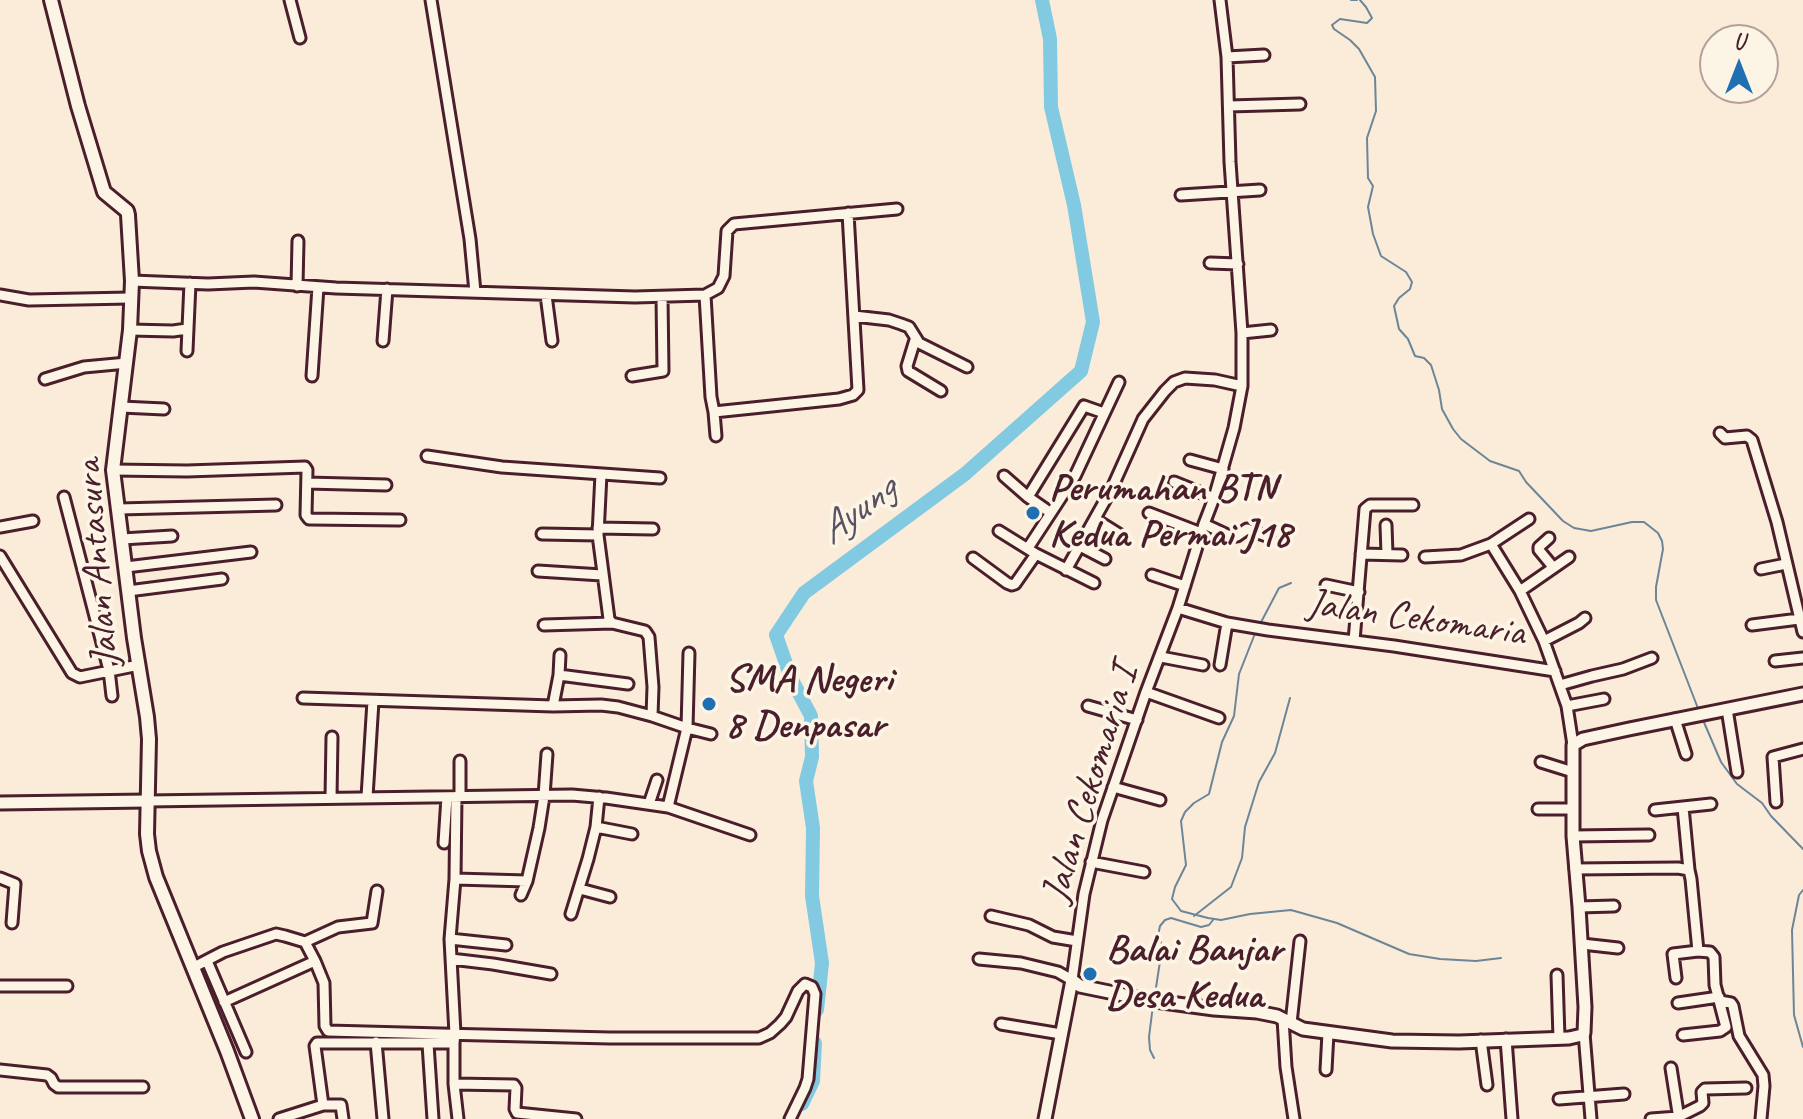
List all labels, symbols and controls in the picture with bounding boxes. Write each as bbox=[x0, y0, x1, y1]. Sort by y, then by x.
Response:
north arrow bbox=[1699, 24, 1779, 104]
text: U bbox=[1734, 28, 1744, 56]
street label: Jalan Antasura bbox=[65, 458, 131, 668]
water label: Ayung bbox=[809, 466, 907, 556]
place label: Perumahan BTN Kedua Permai J18 bbox=[1049, 466, 1291, 560]
marker: Perumahan BTN Kedua Permai J18 bbox=[1024, 504, 1042, 522]
street label: Jalan Cekomaria bbox=[1304, 580, 1528, 658]
place label: SMA Negeri 8 Denpasar bbox=[725, 657, 892, 751]
street label: Jalan Cekomaria I bbox=[1032, 660, 1150, 908]
marker: SMA Negeri 8 Denpasar bbox=[700, 695, 718, 713]
place label: Balai Banjar Desa Kedua bbox=[1106, 927, 1282, 1021]
marker: Balai Banjar Desa Kedua bbox=[1081, 965, 1099, 983]

